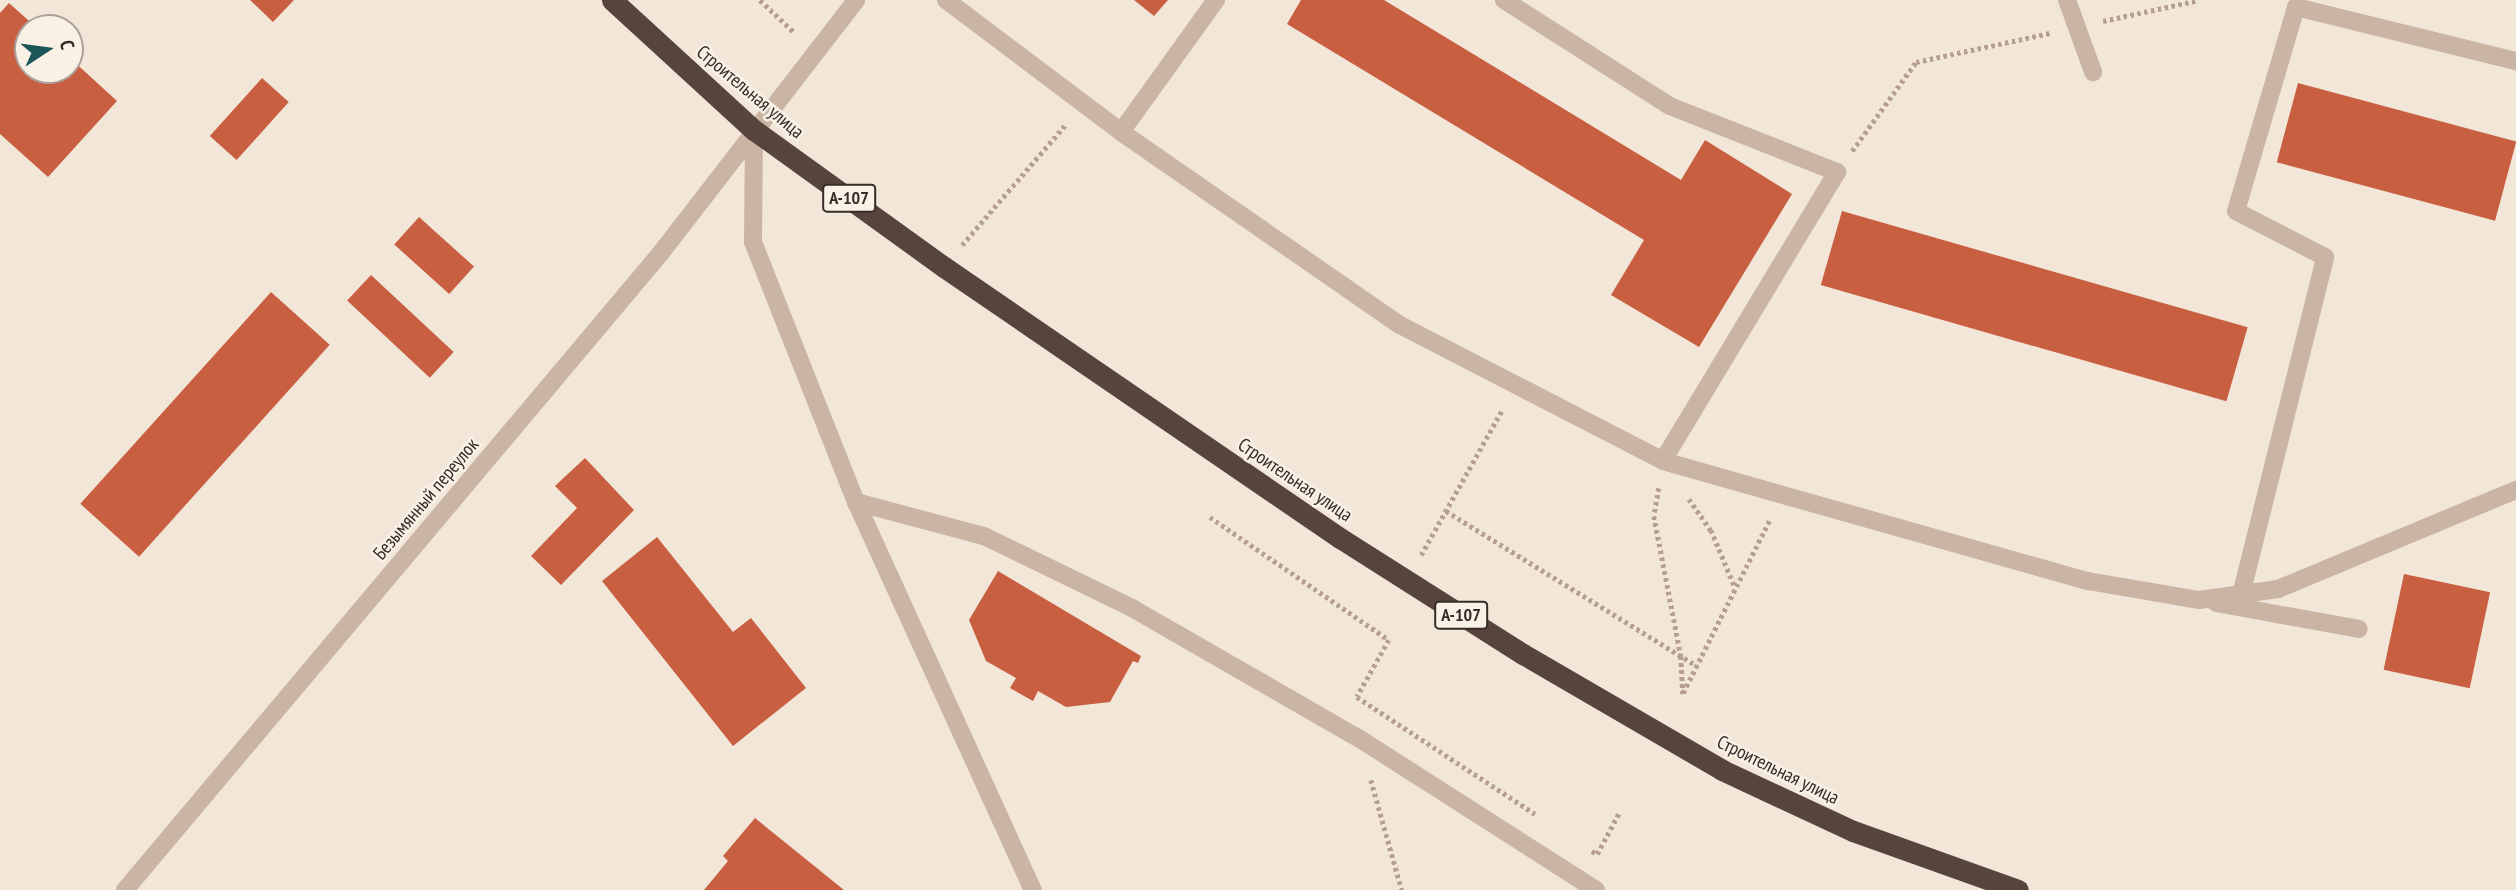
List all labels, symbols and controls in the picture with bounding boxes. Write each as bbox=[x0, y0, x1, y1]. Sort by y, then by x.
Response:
north arrow bbox=[14, 14, 84, 84]
text: С bbox=[55, 38, 80, 52]
street label: Строительная улица bbox=[692, 40, 808, 144]
road number: А-107 bbox=[821, 183, 877, 212]
street label: Строительная улица bbox=[1233, 433, 1357, 527]
street label: Безымянный переулок bbox=[369, 434, 483, 564]
road number: А-107 bbox=[1433, 600, 1489, 630]
street label: Строительная улица bbox=[1713, 731, 1843, 809]

